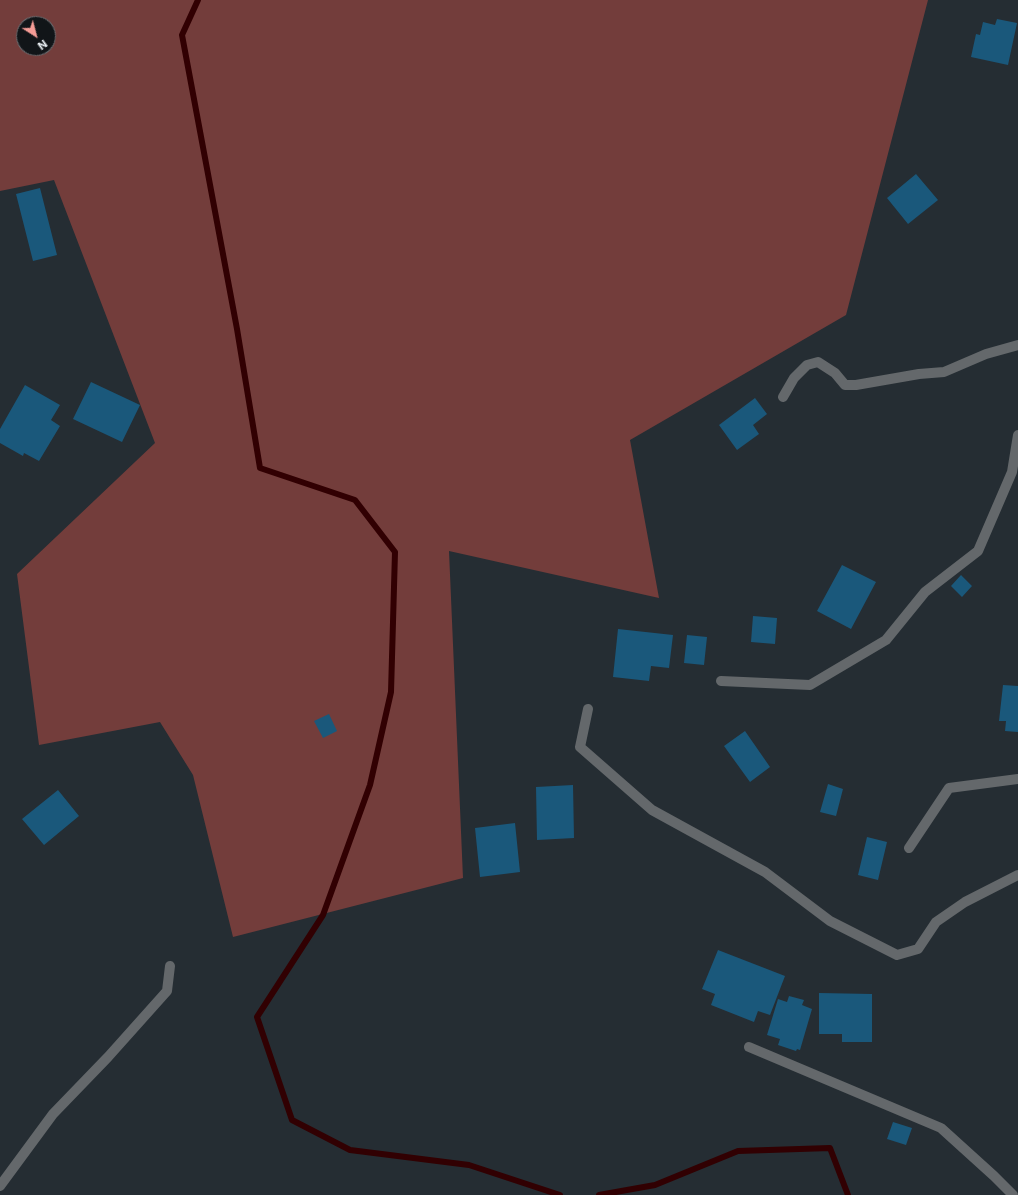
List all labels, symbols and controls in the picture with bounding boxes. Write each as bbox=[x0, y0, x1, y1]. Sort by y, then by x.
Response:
north arrow bbox=[16, 16, 56, 56]
text: N bbox=[35, 37, 50, 53]

